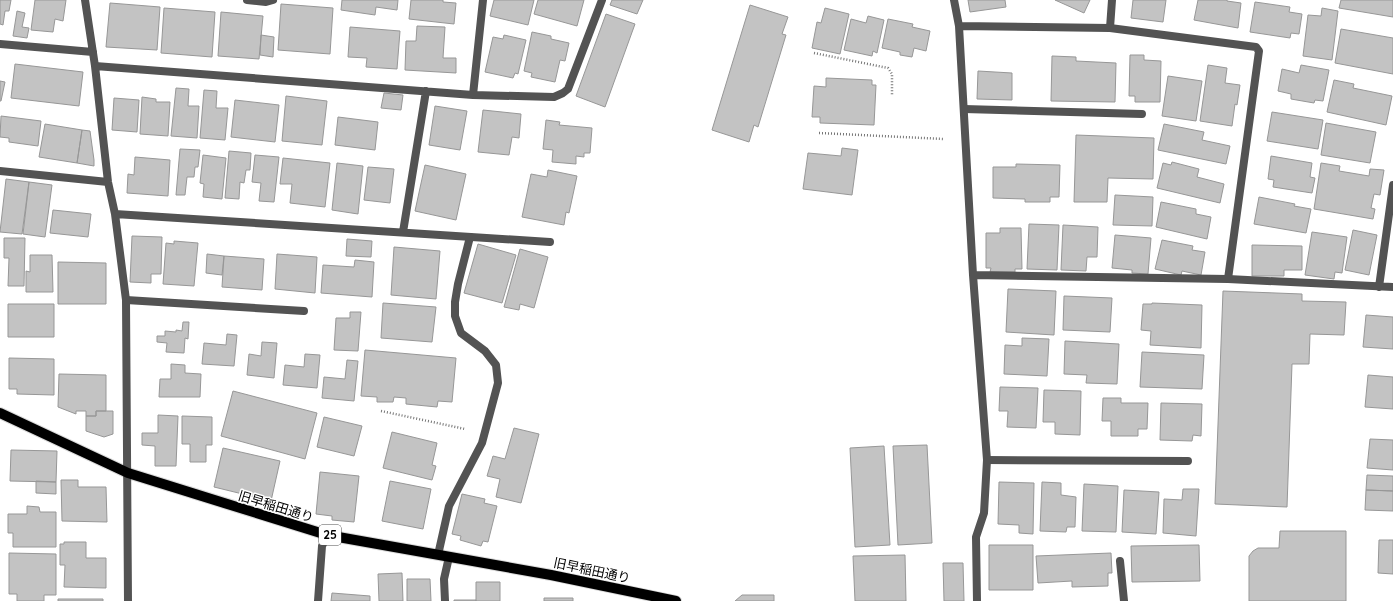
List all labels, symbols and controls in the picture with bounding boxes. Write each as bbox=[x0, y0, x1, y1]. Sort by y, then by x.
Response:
street label: 旧早稲田通り bbox=[236, 487, 316, 525]
road number: 25 bbox=[319, 525, 341, 545]
street label: 旧早稲田通り bbox=[552, 554, 632, 586]

